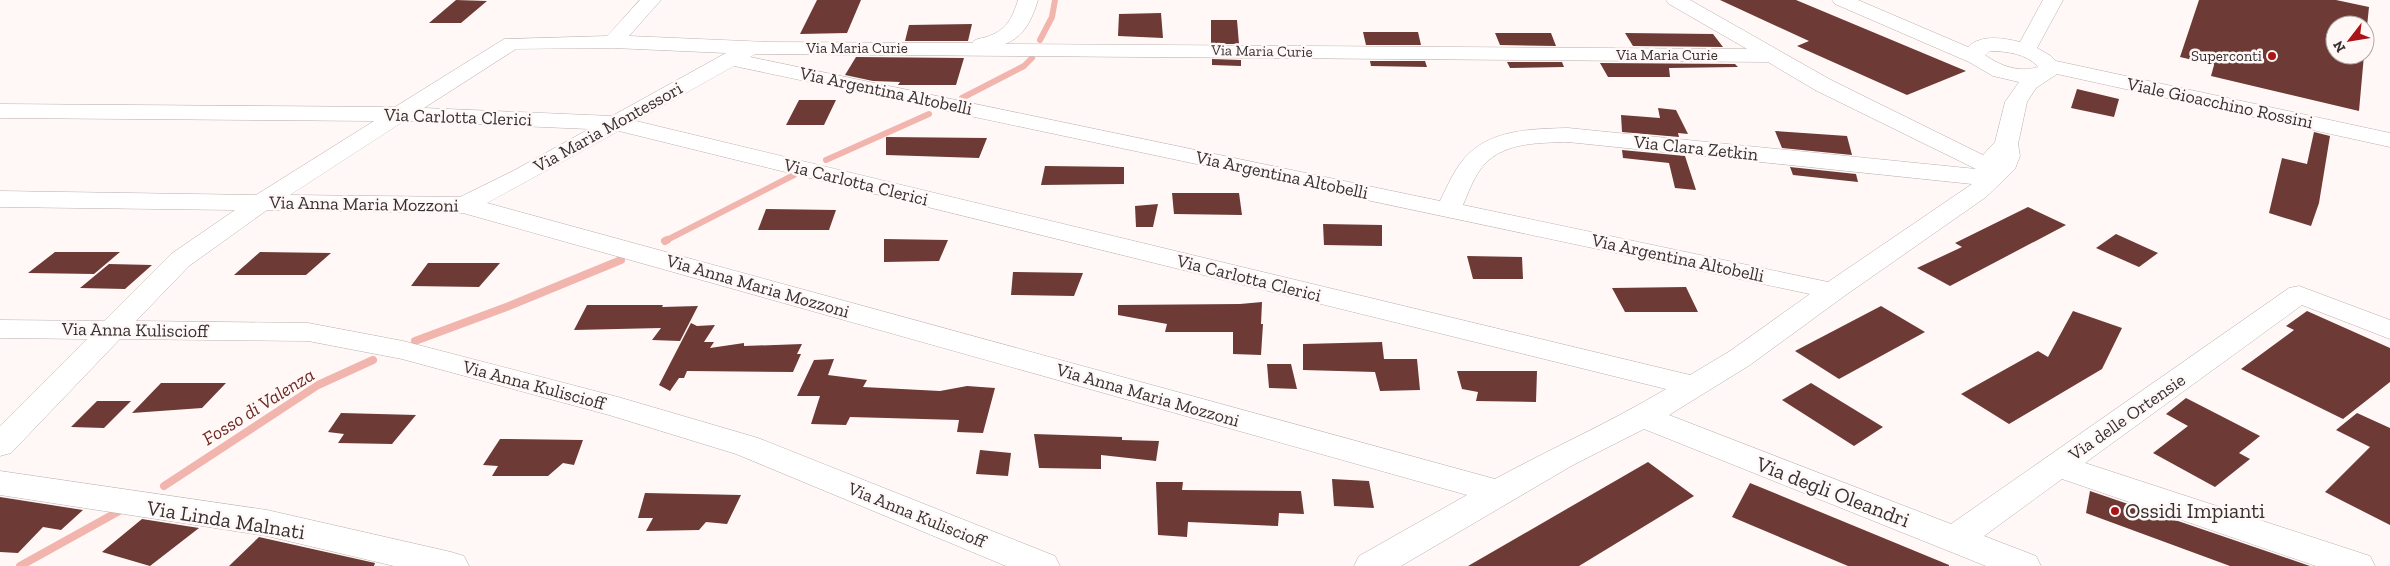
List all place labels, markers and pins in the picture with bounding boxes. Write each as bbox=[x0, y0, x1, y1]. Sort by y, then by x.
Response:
place label: Superconti bbox=[2191, 47, 2262, 65]
marker: Superconti bbox=[2266, 50, 2278, 62]
place label: Ossidi Impianti bbox=[2125, 498, 2265, 523]
marker: Ossidi Impianti bbox=[2109, 505, 2121, 517]

